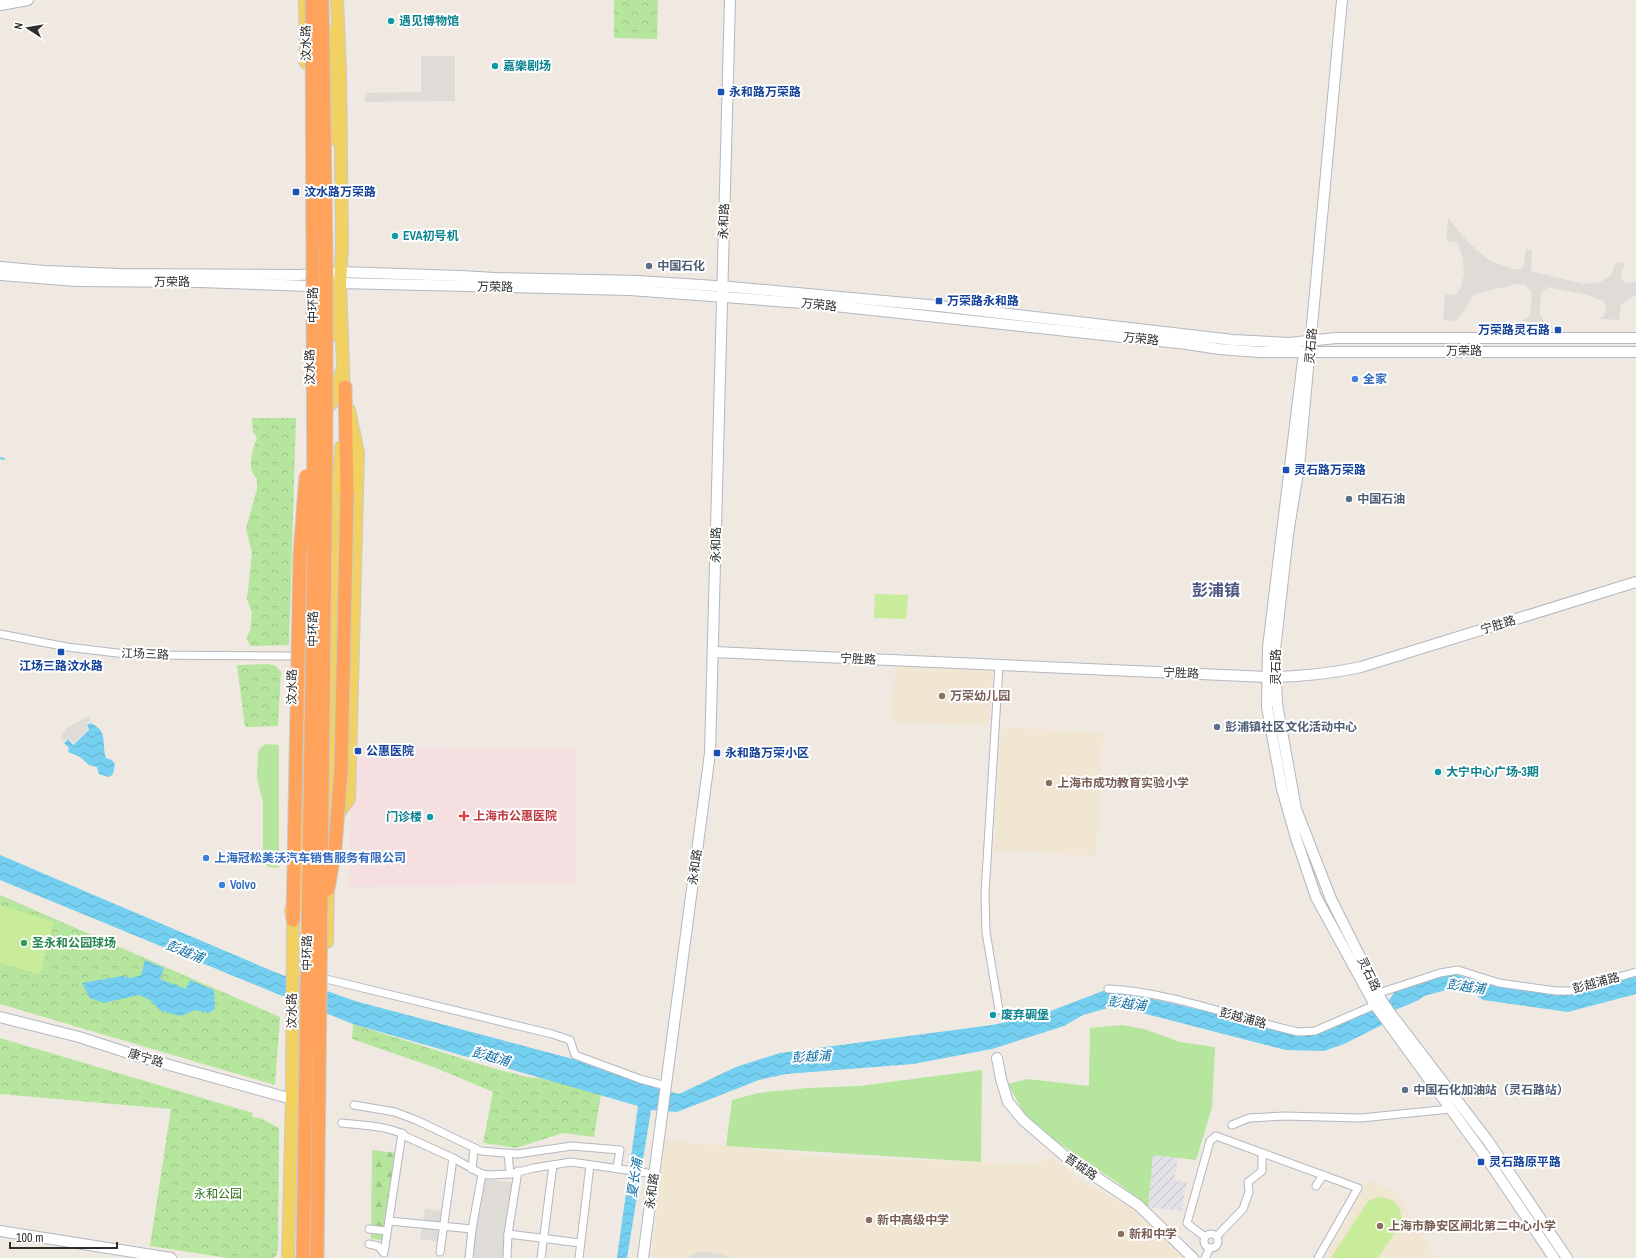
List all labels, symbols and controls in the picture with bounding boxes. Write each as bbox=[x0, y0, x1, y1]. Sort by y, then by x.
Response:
north arrow bbox=[8, 8, 48, 48]
place label: 遇见博物馆 bbox=[399, 13, 459, 29]
marker: 遇见博物馆 bbox=[386, 16, 396, 26]
text: N bbox=[11, 21, 26, 31]
street label: 汶水路 bbox=[298, 25, 314, 61]
place label: 嘉樂剧场 bbox=[503, 58, 551, 74]
marker: 嘉樂剧场 bbox=[490, 61, 500, 71]
place label: 永和路万荣路 bbox=[729, 84, 801, 100]
marker: 永和路万荣路 bbox=[716, 87, 726, 97]
place label: 汶水路万荣路 bbox=[304, 184, 376, 200]
marker: 汶水路万荣路 bbox=[291, 187, 301, 197]
street label: 永和路 bbox=[715, 203, 733, 239]
place label: EVA初号机 bbox=[403, 228, 460, 244]
marker: EVA初号机 bbox=[390, 231, 400, 241]
place label: 中国石化 bbox=[657, 258, 705, 274]
marker: 中国石化 bbox=[644, 261, 654, 271]
street label: 万荣路 bbox=[154, 274, 190, 290]
street label: 万荣路 bbox=[477, 279, 513, 295]
street label: 中环路 bbox=[305, 287, 321, 323]
place label: 万荣路永和路 bbox=[947, 293, 1019, 309]
street label: 万荣路 bbox=[800, 295, 838, 315]
marker: 万荣路永和路 bbox=[934, 296, 944, 306]
place label: 万荣路灵石路 bbox=[1478, 322, 1550, 338]
marker: 万荣路灵石路 bbox=[1553, 325, 1563, 335]
street label: 灵石路 bbox=[1301, 327, 1321, 365]
street label: 万荣路 bbox=[1122, 329, 1160, 349]
street label: 万荣路 bbox=[1446, 343, 1482, 359]
street label: 汶水路 bbox=[302, 349, 318, 385]
place label: 全家 bbox=[1363, 371, 1387, 387]
marker: 全家 bbox=[1350, 374, 1360, 384]
place label: 灵石路万荣路 bbox=[1294, 462, 1366, 478]
marker: 灵石路万荣路 bbox=[1281, 465, 1291, 475]
place label: 中国石油 bbox=[1357, 491, 1405, 507]
marker: 中国石油 bbox=[1344, 494, 1354, 504]
street label: 永和路 bbox=[708, 527, 724, 563]
district label: 彭浦镇 bbox=[1192, 579, 1240, 601]
street label: 中环路 bbox=[305, 611, 321, 647]
street label: 宁胜路 bbox=[1478, 612, 1518, 638]
street label: 江场三路 bbox=[121, 645, 169, 663]
marker: 江场三路汶水路 bbox=[56, 647, 66, 657]
street label: 灵石路 bbox=[1268, 649, 1284, 685]
street label: 宁胜路 bbox=[840, 650, 876, 668]
place label: 江场三路汶水路 bbox=[19, 658, 103, 674]
street label: 宁胜路 bbox=[1163, 664, 1199, 682]
street label: 汶水路 bbox=[284, 669, 300, 705]
place label: 万荣幼儿园 bbox=[950, 688, 1010, 704]
marker: 万荣幼儿园 bbox=[937, 691, 947, 701]
place label: 彭浦镇社区文化活动中心 bbox=[1225, 719, 1357, 735]
marker: 彭浦镇社区文化活动中心 bbox=[1212, 722, 1222, 732]
place label: 公惠医院 bbox=[366, 743, 414, 759]
place label: 永和路万荣小区 bbox=[725, 745, 809, 761]
marker: 公惠医院 bbox=[353, 746, 363, 756]
marker: 永和路万荣小区 bbox=[712, 748, 722, 758]
place label: 大宁中心广场-3期 bbox=[1446, 764, 1539, 780]
marker: 大宁中心广场-3期 bbox=[1433, 767, 1443, 777]
place label: 上海市成功教育实验小学 bbox=[1057, 775, 1189, 791]
marker: 上海市成功教育实验小学 bbox=[1044, 778, 1054, 788]
place label: 上海市公惠医院 bbox=[473, 808, 557, 824]
place label: 门诊楼 bbox=[386, 809, 422, 825]
marker: 上海市公惠医院 bbox=[458, 810, 470, 822]
marker: 门诊楼 bbox=[425, 812, 435, 822]
street label: 永和路 bbox=[685, 848, 705, 886]
place label: 上海冠松美沃汽车销售服务有限公司 bbox=[214, 850, 406, 866]
marker: 上海冠松美沃汽车销售服务有限公司 bbox=[201, 853, 211, 863]
place label: Volvo bbox=[230, 877, 256, 893]
marker: Volvo bbox=[217, 880, 227, 890]
place label: 圣永和公园球场 bbox=[32, 935, 116, 951]
street label: 中环路 bbox=[299, 935, 315, 971]
water label: 彭越浦 bbox=[164, 936, 208, 967]
marker: 圣永和公园球场 bbox=[19, 938, 29, 948]
street label: 灵石路 bbox=[1354, 954, 1384, 994]
street label: 彭越浦路 bbox=[1571, 969, 1621, 997]
water label: 彭越浦 bbox=[1445, 975, 1488, 998]
street label: 汶水路 bbox=[284, 993, 300, 1029]
water label: 彭越浦 bbox=[1107, 993, 1149, 1015]
street label: 彭越浦路 bbox=[1218, 1004, 1268, 1032]
place label: 废弃碉堡 bbox=[1001, 1007, 1049, 1023]
marker: 废弃碉堡 bbox=[988, 1010, 998, 1020]
water label: 彭越浦 bbox=[470, 1043, 514, 1071]
street label: 康宁路 bbox=[126, 1045, 166, 1071]
water label: 彭越浦 bbox=[791, 1047, 833, 1066]
place label: 中国石化加油站（灵石路站） bbox=[1413, 1082, 1569, 1098]
marker: 中国石化加油站（灵石路站） bbox=[1400, 1085, 1410, 1095]
street label: 晋城路 bbox=[1062, 1150, 1100, 1184]
place label: 灵石路原平路 bbox=[1489, 1154, 1561, 1170]
water label: 夏长浦 bbox=[623, 1156, 646, 1199]
marker: 灵石路原平路 bbox=[1476, 1157, 1486, 1167]
street label: 永和路 bbox=[642, 1172, 662, 1210]
park label: 永和公园 bbox=[194, 1186, 242, 1202]
place label: 新中高级中学 bbox=[877, 1212, 949, 1228]
marker: 新中高级中学 bbox=[864, 1215, 874, 1225]
place label: 上海市静安区闸北第二中心小学 bbox=[1388, 1218, 1556, 1234]
marker: 上海市静安区闸北第二中心小学 bbox=[1375, 1221, 1385, 1231]
scale bar bbox=[10, 1224, 117, 1250]
place label: 新和中学 bbox=[1129, 1226, 1177, 1242]
marker: 新和中学 bbox=[1116, 1229, 1126, 1239]
text: 100 m bbox=[16, 1230, 43, 1246]

